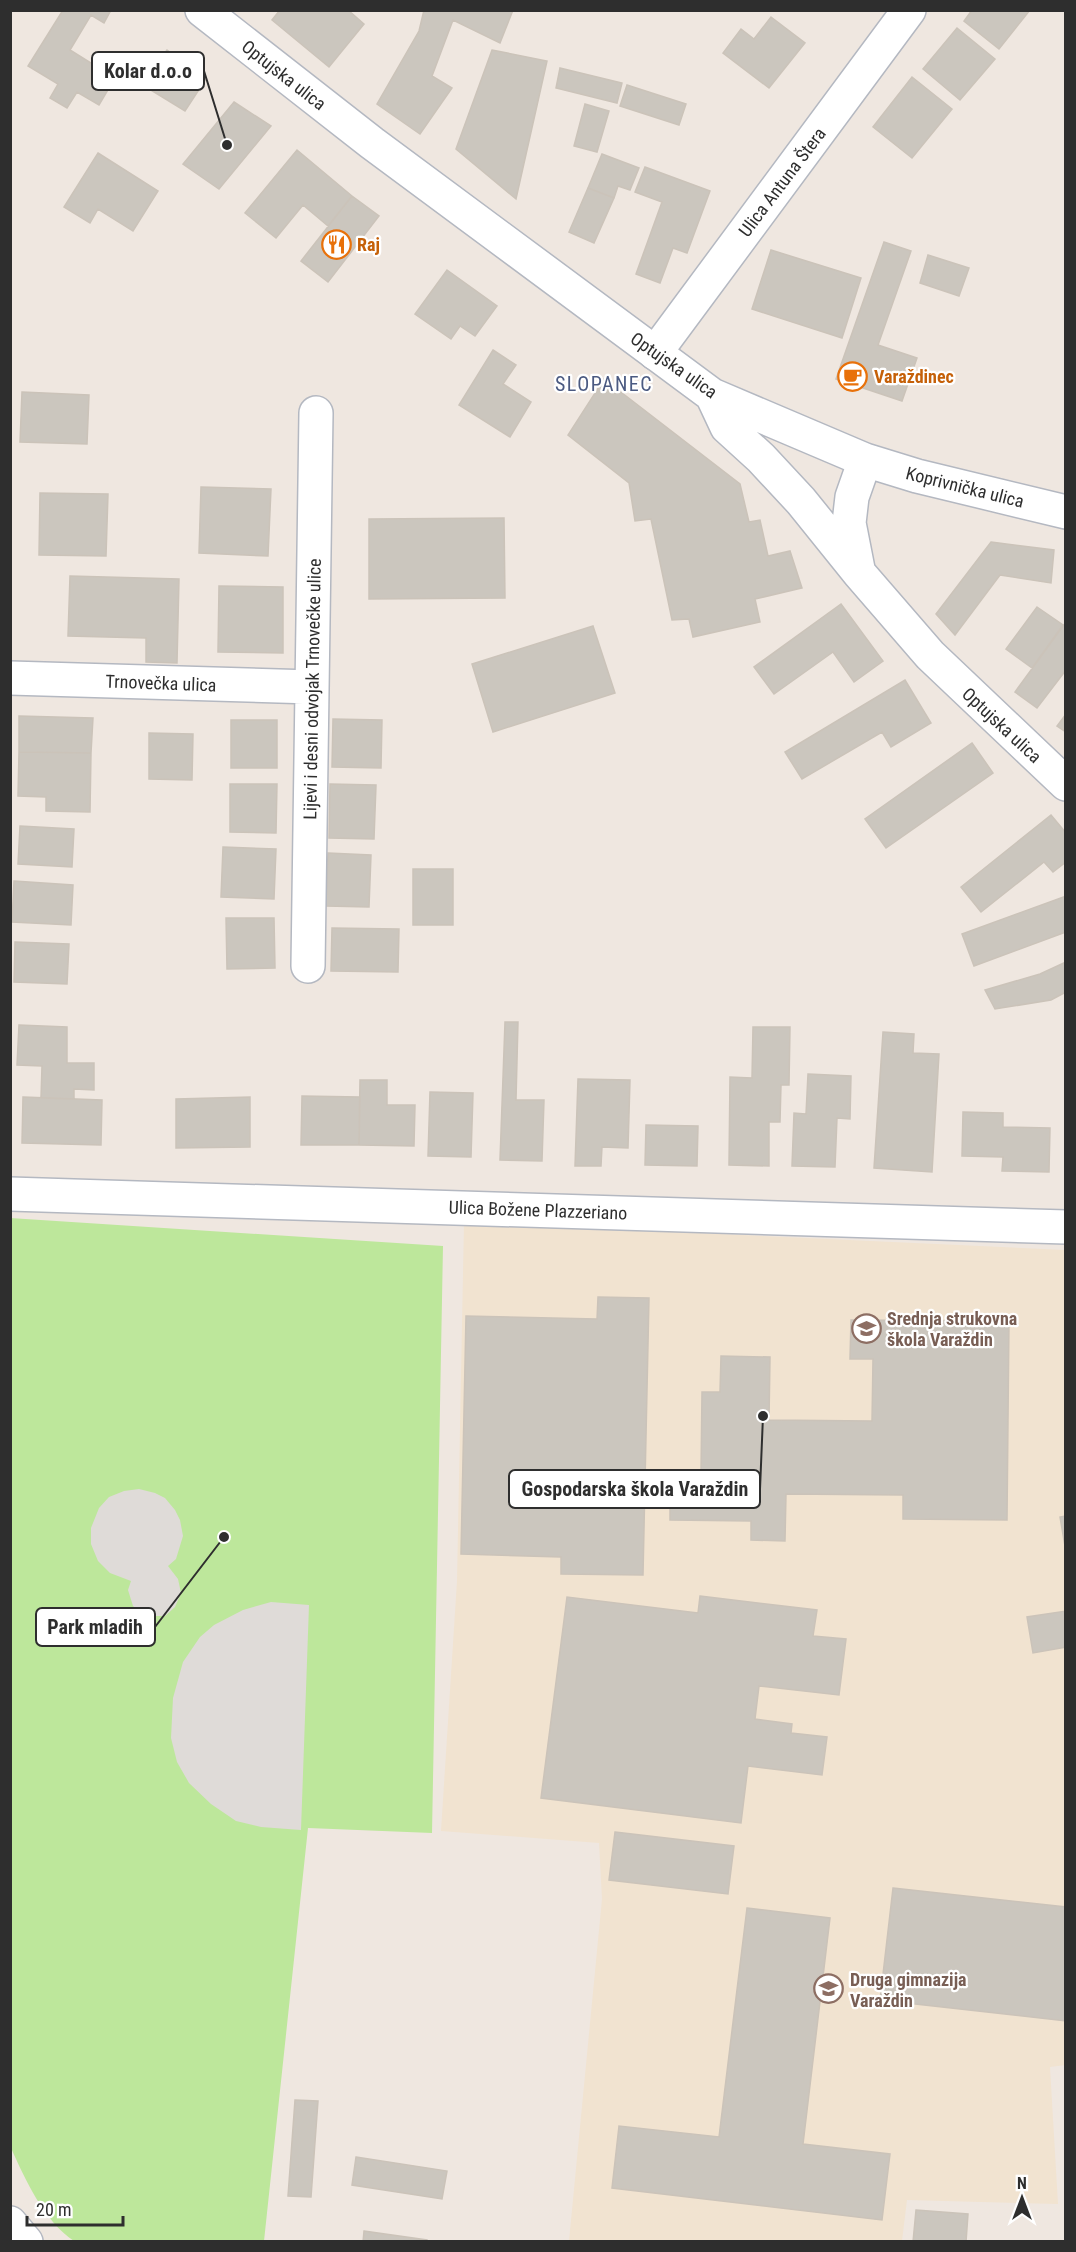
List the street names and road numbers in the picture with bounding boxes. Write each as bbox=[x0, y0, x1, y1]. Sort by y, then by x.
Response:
street label: Optujska ulica bbox=[238, 36, 330, 114]
street label: Ulica Antuna Štera bbox=[734, 123, 830, 241]
street label: Optujska ulica bbox=[627, 328, 721, 402]
street label: Koprivnička ulica bbox=[904, 462, 1026, 512]
street label: Lijevi i desni odvojak Trnovečke ulice bbox=[299, 558, 325, 820]
street label: Trnovečka ulica bbox=[105, 671, 217, 695]
street label: Optujska ulica bbox=[958, 683, 1046, 767]
street label: Ulica Božene Plazzeriano bbox=[448, 1196, 628, 1224]

